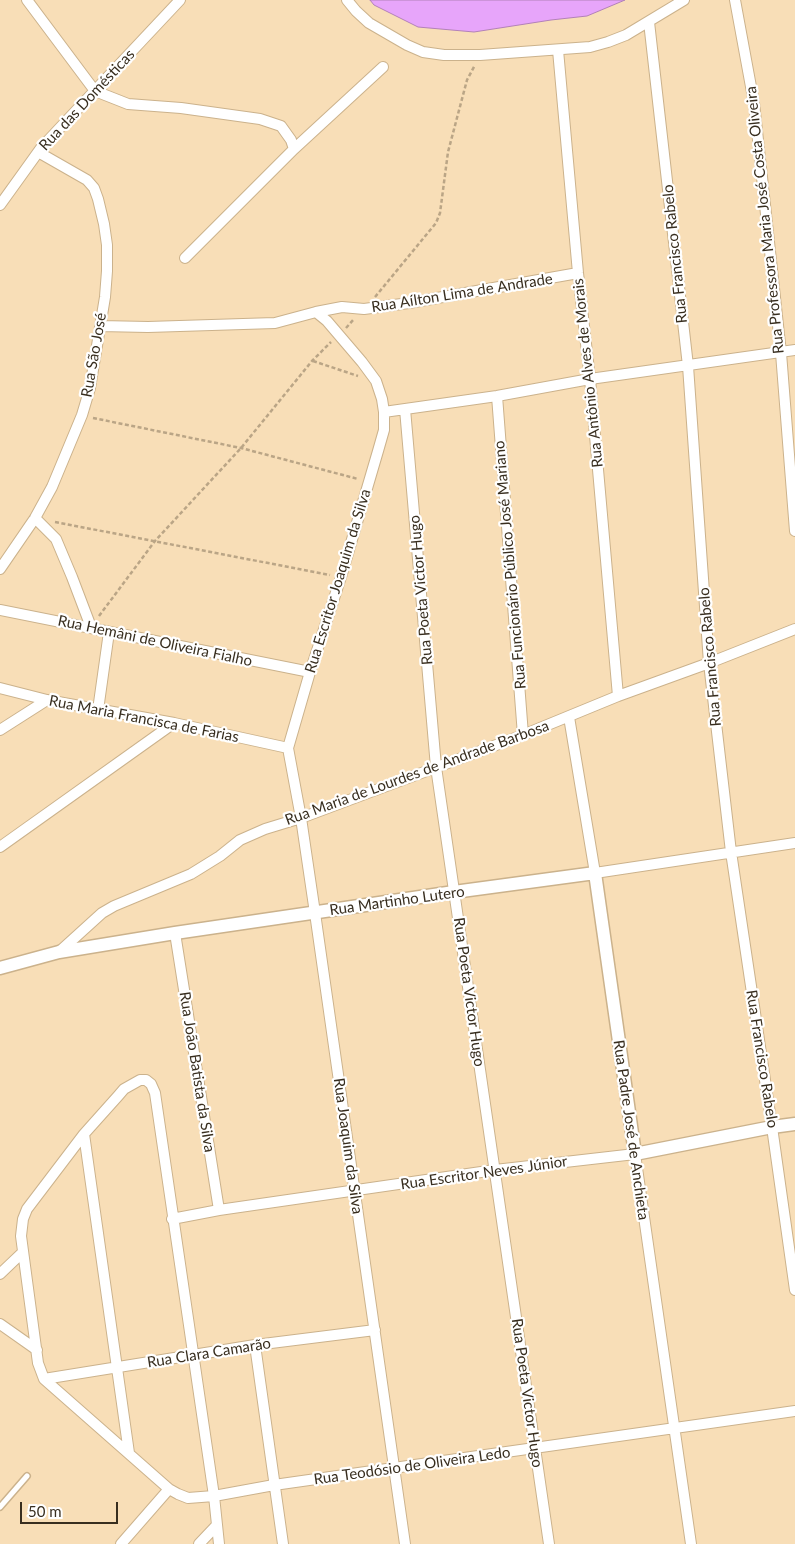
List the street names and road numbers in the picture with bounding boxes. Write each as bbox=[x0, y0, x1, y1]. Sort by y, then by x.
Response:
street label: Rua das Domésticas bbox=[35, 46, 139, 154]
street label: Rua Professora Maria José Costa Oliveira bbox=[742, 85, 788, 355]
street label: Rua Francisco Rabelo bbox=[659, 184, 691, 324]
street label: Rua Aílton Lima de Andrade bbox=[370, 270, 554, 316]
street label: Rua Antônio Alves de Morais bbox=[569, 278, 607, 468]
street label: Rua São José bbox=[78, 311, 110, 399]
street label: Rua Funcionário Público José Mariano bbox=[490, 440, 530, 690]
street label: Rua Escritor Joaquim da Silva bbox=[301, 487, 375, 675]
street label: Rua Poeta Victor Hugo bbox=[405, 514, 437, 666]
street label: Rua Francisco Rabelo bbox=[695, 587, 725, 727]
street label: Rua Hemâni de Oliveira Fialho bbox=[56, 612, 254, 670]
street label: Rua Maria Francisca de Farias bbox=[48, 692, 240, 746]
street label: Rua Maria de Lourdes de Andrade Barbosa bbox=[283, 717, 551, 829]
street label: Rua Martinho Lutero bbox=[328, 883, 466, 919]
street label: Rua Poeta Victor Hugo bbox=[450, 916, 488, 1068]
street label: Rua Francisco Rabelo bbox=[742, 989, 782, 1129]
street label: Rua João Batista da Silva bbox=[175, 990, 219, 1154]
street label: Rua Padre José de Anchieta bbox=[609, 1039, 653, 1221]
street label: Rua Joaquim da Silva bbox=[330, 1077, 366, 1215]
street label: Rua Escritor Neves Júnior bbox=[399, 1152, 569, 1194]
street label: Rua Poeta Victor Hugo bbox=[508, 1317, 546, 1469]
street label: Rua Clara Camarão bbox=[146, 1334, 272, 1372]
street label: Rua Teodósio de Oliveira Ledo bbox=[313, 1443, 511, 1489]

